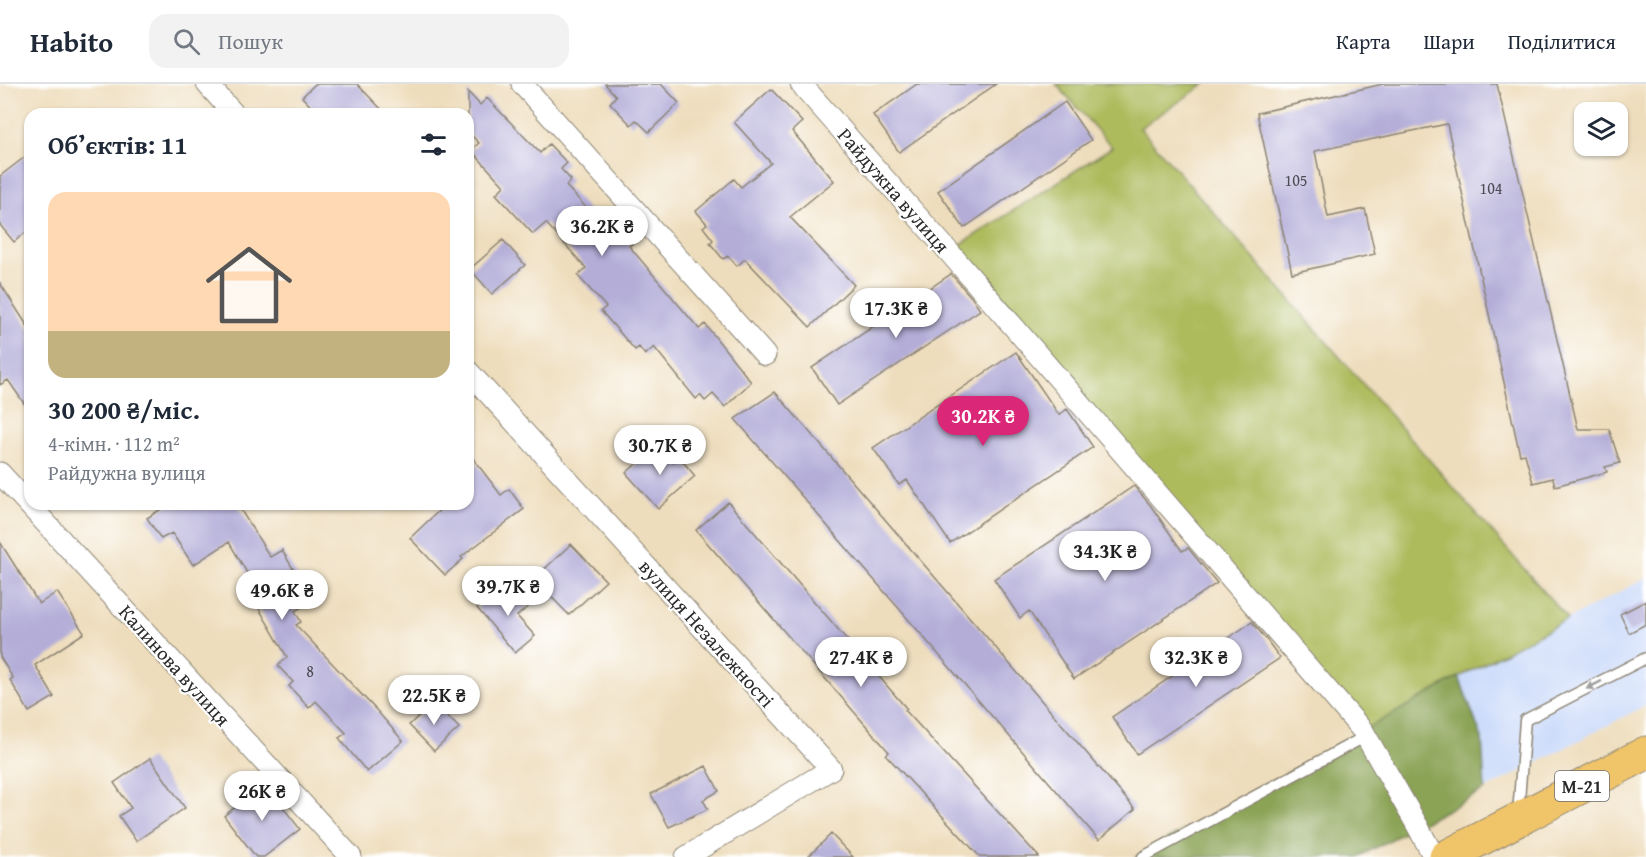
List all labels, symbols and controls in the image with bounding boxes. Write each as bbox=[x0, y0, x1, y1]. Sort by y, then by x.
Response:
search box bbox=[149, 14, 569, 68]
text: Habito bbox=[30, 21, 113, 62]
icon: search bbox=[170, 25, 203, 58]
text: Пошук bbox=[218, 25, 283, 57]
text: Карта bbox=[1336, 26, 1390, 57]
text: Шари bbox=[1423, 26, 1475, 57]
text: Поділитися bbox=[1508, 26, 1616, 57]
map controls bbox=[1574, 102, 1628, 156]
button: layers bbox=[1574, 102, 1628, 156]
street label: Райдужна вулиця bbox=[831, 121, 957, 259]
text: Об’єктів: 11 bbox=[48, 125, 188, 164]
icon: filters bbox=[417, 128, 450, 161]
house number: 105 bbox=[1284, 168, 1308, 192]
house number: 104 bbox=[1479, 176, 1503, 200]
pin: 36.2K ₴ bbox=[547, 206, 657, 257]
text: 36.2K ₴ bbox=[570, 211, 634, 240]
icon: home bbox=[195, 231, 303, 339]
pin: 17.3K ₴ bbox=[841, 288, 951, 339]
text: 17.3K ₴ bbox=[864, 293, 928, 322]
text: 30 200 ₴/міс. bbox=[48, 390, 200, 429]
pin: 30.2K ₴ bbox=[928, 396, 1038, 447]
text: 30.2K ₴ bbox=[951, 401, 1015, 430]
pin: 30.7K ₴ bbox=[605, 425, 715, 476]
text: 4-кімн. · 112 m² bbox=[48, 429, 180, 458]
text: 30.7K ₴ bbox=[628, 430, 692, 459]
text: Райдужна вулиця bbox=[48, 458, 206, 487]
pin: 34.3K ₴ bbox=[1050, 531, 1160, 582]
text: 34.3K ₴ bbox=[1073, 536, 1137, 565]
street label: вулиця Незалежності bbox=[632, 552, 782, 714]
pin: 39.7K ₴ bbox=[453, 566, 563, 617]
pin: 49.6K ₴ bbox=[227, 570, 337, 621]
text: 39.7K ₴ bbox=[476, 571, 540, 600]
text: 49.6K ₴ bbox=[250, 575, 314, 604]
street label: Калинова вулиця bbox=[113, 598, 237, 732]
pin: 27.4K ₴ bbox=[806, 637, 916, 688]
pin: 32.3K ₴ bbox=[1141, 637, 1251, 688]
text: 27.4K ₴ bbox=[829, 642, 893, 671]
text: 32.3K ₴ bbox=[1164, 642, 1228, 671]
house number: 8 bbox=[306, 659, 314, 683]
pin: 22.5K ₴ bbox=[379, 675, 489, 726]
text: 22.5K ₴ bbox=[402, 680, 466, 709]
one-way arrow bbox=[1585, 680, 1602, 690]
pin: 26K ₴ bbox=[220, 771, 304, 822]
road number: М-21 bbox=[1555, 771, 1609, 801]
text: 26K ₴ bbox=[238, 776, 286, 805]

